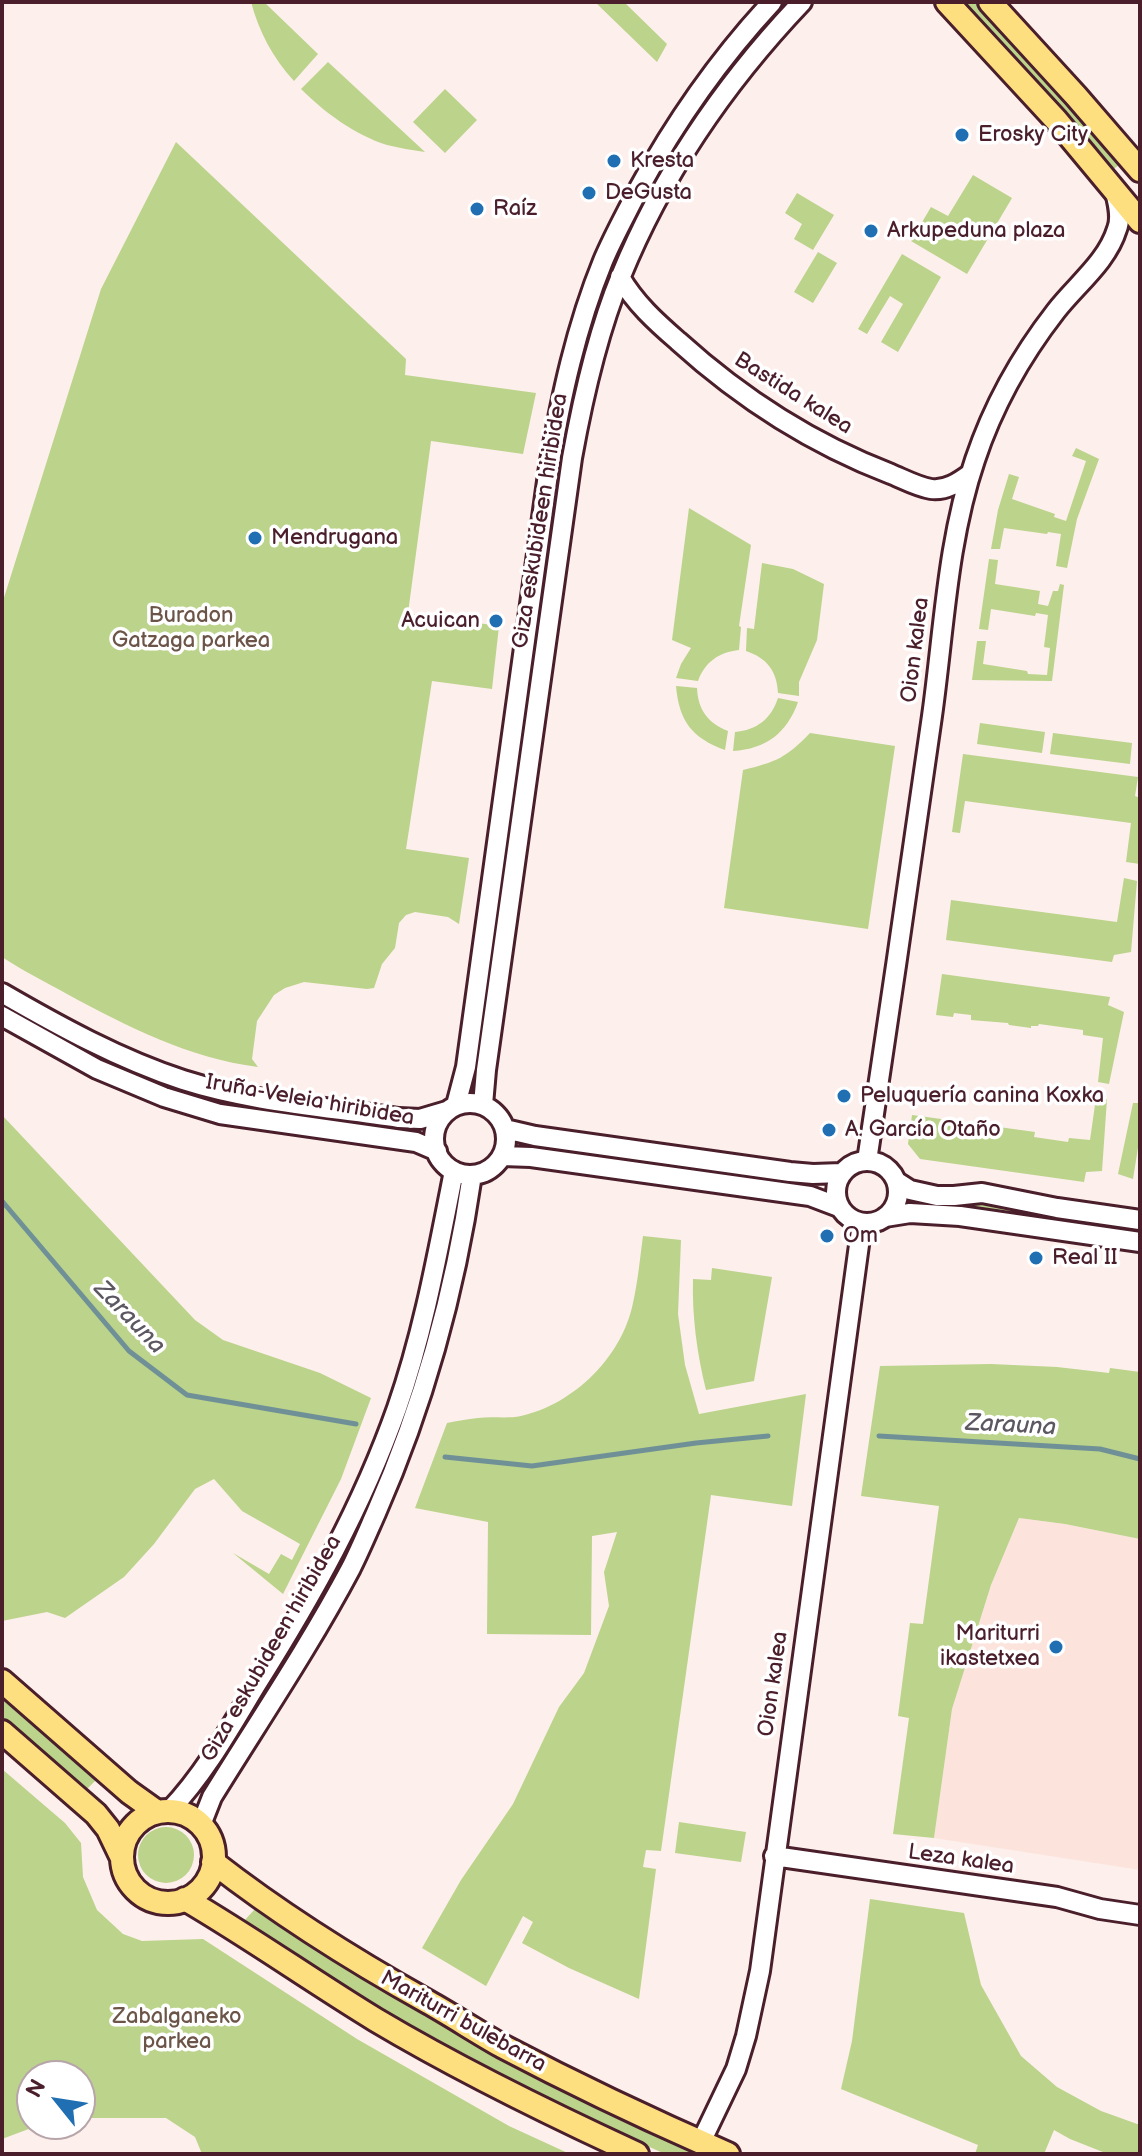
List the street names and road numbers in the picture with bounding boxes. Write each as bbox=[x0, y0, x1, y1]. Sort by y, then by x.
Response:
street label: Bastida kalea bbox=[729, 347, 857, 441]
street label: Giza eskubideen hiribidea bbox=[508, 392, 574, 650]
street label: Oion kalea bbox=[896, 596, 936, 704]
street label: Iruña-Veleia hiribidea bbox=[204, 1070, 416, 1132]
street label: Giza eskubideen hiribidea bbox=[196, 1531, 348, 1767]
street label: Oion kalea bbox=[754, 1630, 794, 1738]
street label: Leza kalea bbox=[906, 1839, 1016, 1881]
street label: Mariturri bulebarra bbox=[376, 1966, 550, 2078]

